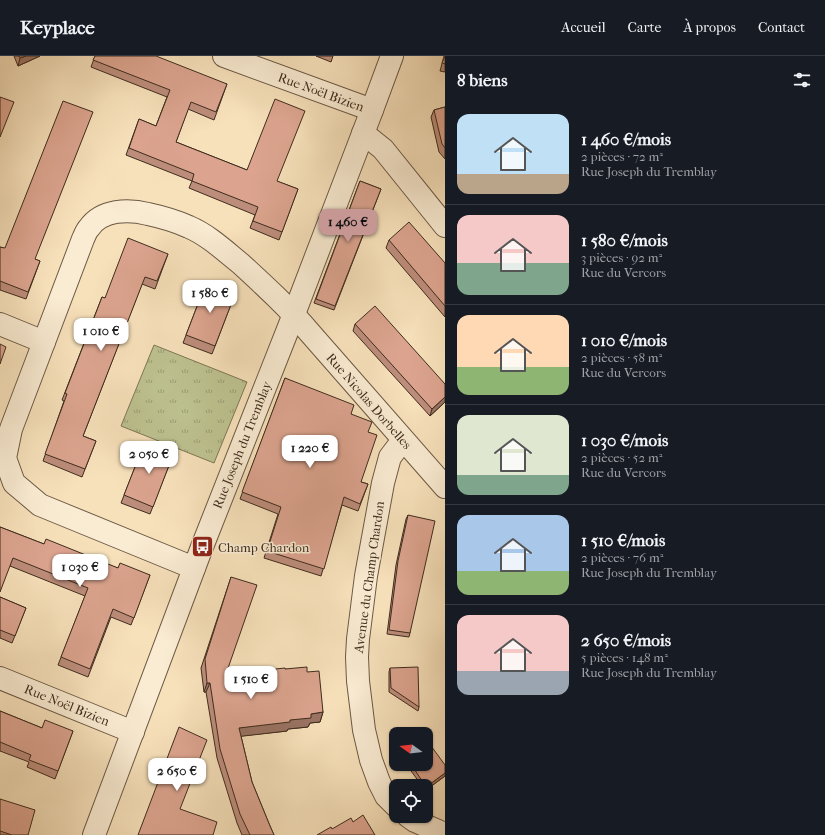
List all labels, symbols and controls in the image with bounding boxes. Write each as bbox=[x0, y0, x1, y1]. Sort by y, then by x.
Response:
text: Keyplace bbox=[20, 17, 95, 39]
text: Accueil bbox=[561, 19, 606, 36]
text: Carte bbox=[628, 19, 661, 36]
text: À propos bbox=[683, 19, 736, 36]
text: Contact bbox=[758, 19, 805, 36]
street label: Rue Noël Bizien bbox=[276, 69, 367, 115]
icon: filters bbox=[791, 69, 813, 91]
text: 8 biens bbox=[457, 70, 507, 90]
text: 1 460 €/mois bbox=[581, 129, 671, 149]
icon: home bbox=[489, 130, 537, 178]
text: 2 pièces · 72 m² bbox=[581, 149, 663, 164]
text: Rue Joseph du Tremblay bbox=[581, 164, 717, 179]
pin: 1 460 € bbox=[311, 209, 385, 243]
text: 1 460 € bbox=[328, 214, 368, 229]
text: 1 580 €/mois bbox=[581, 230, 668, 250]
icon: home bbox=[489, 231, 537, 279]
text: 3 pièces · 92 m² bbox=[581, 250, 662, 265]
text: Rue du Vercors bbox=[581, 265, 666, 280]
pin: 1 580 € bbox=[173, 280, 247, 314]
text: 1 580 € bbox=[191, 285, 229, 300]
pin: 1 010 € bbox=[64, 318, 138, 352]
text: 1 010 € bbox=[83, 323, 119, 338]
text: 1 010 €/mois bbox=[581, 330, 667, 350]
icon: home bbox=[489, 331, 537, 379]
street label: Rue Nicolas Dorbelles bbox=[323, 350, 415, 452]
text: 2 pièces · 58 m² bbox=[581, 350, 662, 365]
text: Rue du Vercors bbox=[581, 365, 666, 380]
street label: Rue Joseph du Tremblay bbox=[210, 378, 275, 511]
text: 1 030 €/mois bbox=[581, 430, 668, 450]
icon: home bbox=[489, 431, 537, 479]
pin: 1 220 € bbox=[273, 435, 347, 469]
text: 1 220 € bbox=[291, 440, 329, 455]
pin: 2 050 € bbox=[112, 441, 186, 475]
text: 2 050 € bbox=[129, 446, 169, 461]
text: 2 pièces · 52 m² bbox=[581, 450, 662, 465]
text: Rue du Vercors bbox=[581, 465, 666, 480]
street label: Avenue du Champ Chardon bbox=[351, 500, 387, 655]
text: 1 510 €/mois bbox=[581, 530, 665, 550]
icon: home bbox=[489, 531, 537, 579]
bus stop icon: Champ Chardon bbox=[189, 534, 215, 560]
place label: Champ Chardon bbox=[218, 540, 310, 555]
text: 2 pièces · 76 m² bbox=[581, 550, 663, 565]
pin: 1 030 € bbox=[43, 554, 117, 588]
text: 1 030 € bbox=[61, 559, 99, 574]
text: Rue Joseph du Tremblay bbox=[581, 565, 717, 580]
text: 2 650 €/mois bbox=[581, 630, 671, 650]
icon: home bbox=[489, 631, 537, 679]
text: 5 pièces · 148 m² bbox=[581, 650, 668, 665]
text: Rue Joseph du Tremblay bbox=[581, 665, 717, 680]
pin: 1 510 € bbox=[214, 666, 288, 700]
text: 1 510 € bbox=[233, 671, 269, 686]
street label: Rue Noël Bizien bbox=[22, 681, 112, 729]
north arrow bbox=[389, 727, 433, 771]
map controls bbox=[389, 727, 433, 823]
pin: 2 650 € bbox=[140, 758, 214, 792]
text: 2 650 € bbox=[157, 763, 197, 778]
button: locate bbox=[389, 779, 433, 823]

